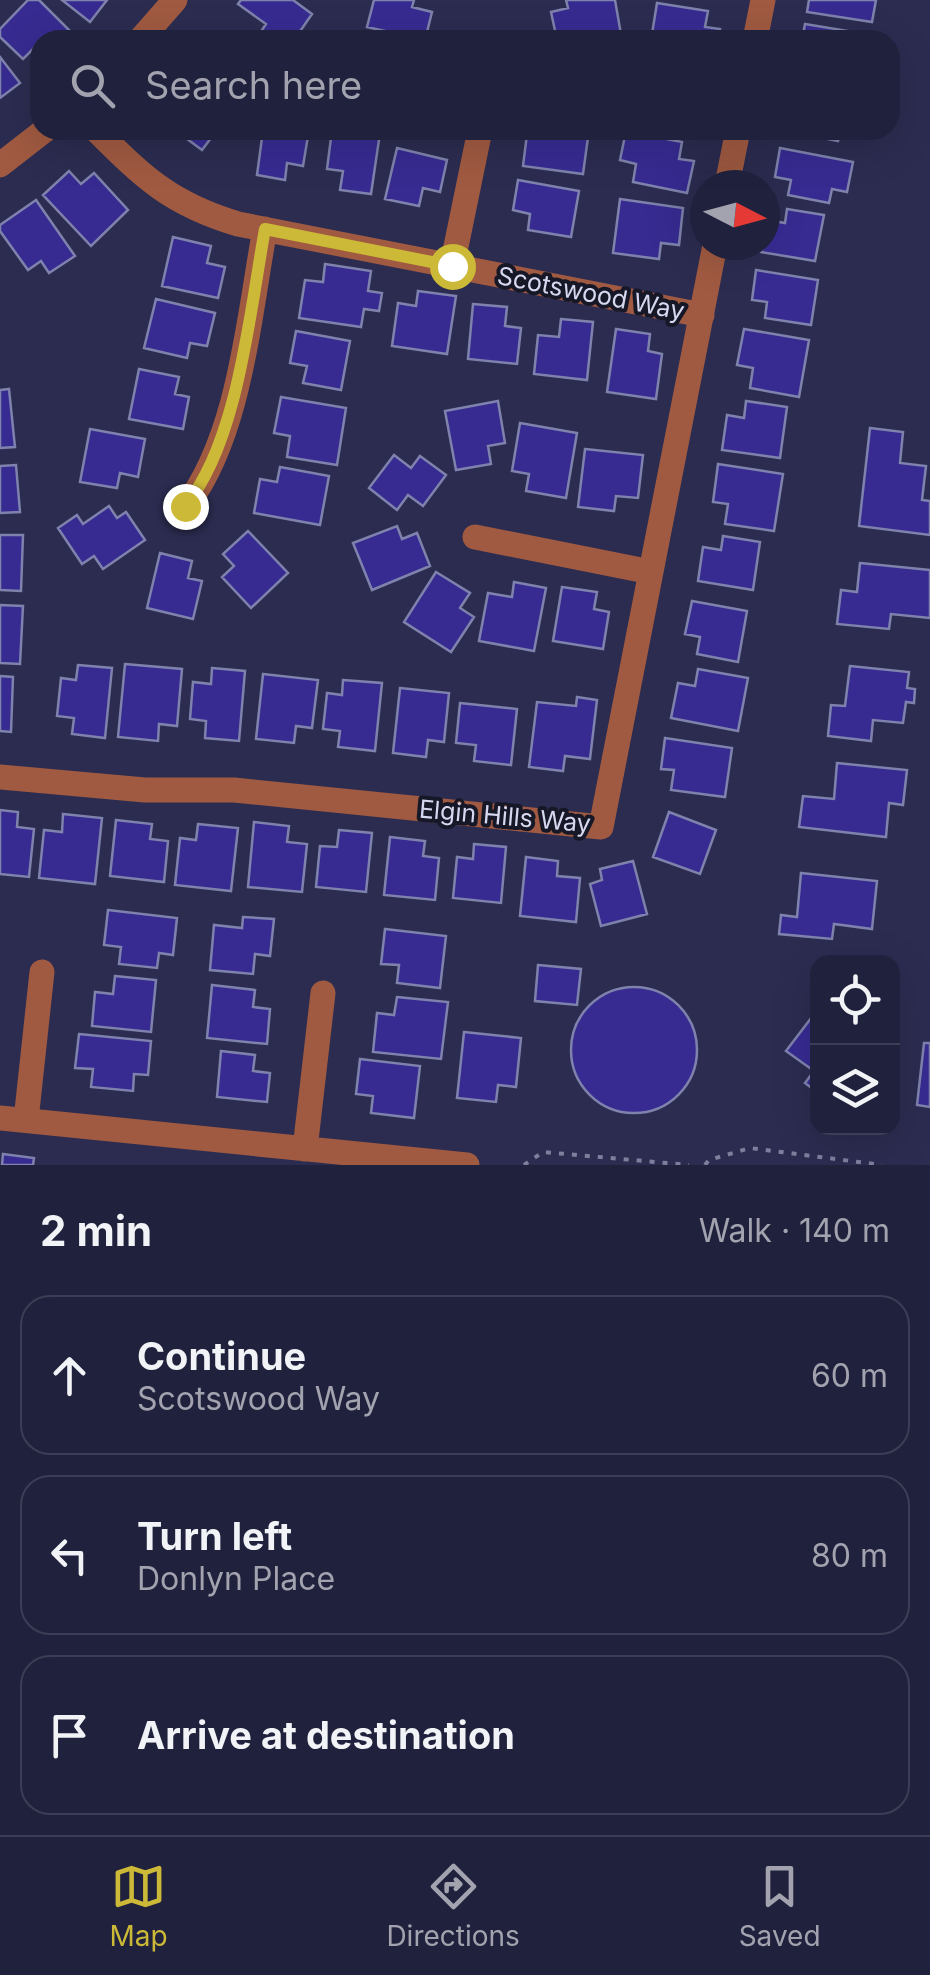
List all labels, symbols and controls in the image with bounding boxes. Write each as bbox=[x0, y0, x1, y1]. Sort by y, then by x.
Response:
search box bbox=[30, 30, 900, 140]
icon: search bbox=[65, 58, 120, 113]
text: Search here bbox=[145, 62, 362, 108]
north arrow bbox=[690, 170, 780, 260]
route start bbox=[430, 244, 476, 290]
street label: Scotswood Way bbox=[495, 260, 687, 326]
route end bbox=[163, 484, 209, 530]
street label: Elgin Hills Way bbox=[418, 794, 592, 838]
map controls bbox=[810, 955, 900, 1135]
button: locate bbox=[810, 955, 900, 1045]
button: layers bbox=[810, 1045, 900, 1135]
text: 2 min bbox=[40, 1205, 152, 1256]
text: Walk · 140 m bbox=[699, 1211, 890, 1250]
text: Continue bbox=[137, 1333, 306, 1379]
icon: ahead bbox=[42, 1348, 97, 1403]
text: 60 m bbox=[811, 1356, 888, 1395]
text: Scotswood Way bbox=[137, 1379, 380, 1418]
text: Turn left bbox=[137, 1513, 292, 1559]
icon: left bbox=[42, 1528, 97, 1583]
text: 80 m bbox=[811, 1536, 888, 1575]
text: Donlyn Place bbox=[137, 1559, 335, 1598]
icon: arrive bbox=[42, 1708, 97, 1763]
text: Arrive at destination bbox=[137, 1712, 515, 1758]
tab: Map bbox=[109, 1859, 168, 1953]
tab: Directions bbox=[386, 1859, 520, 1953]
tab: Saved bbox=[739, 1859, 821, 1953]

